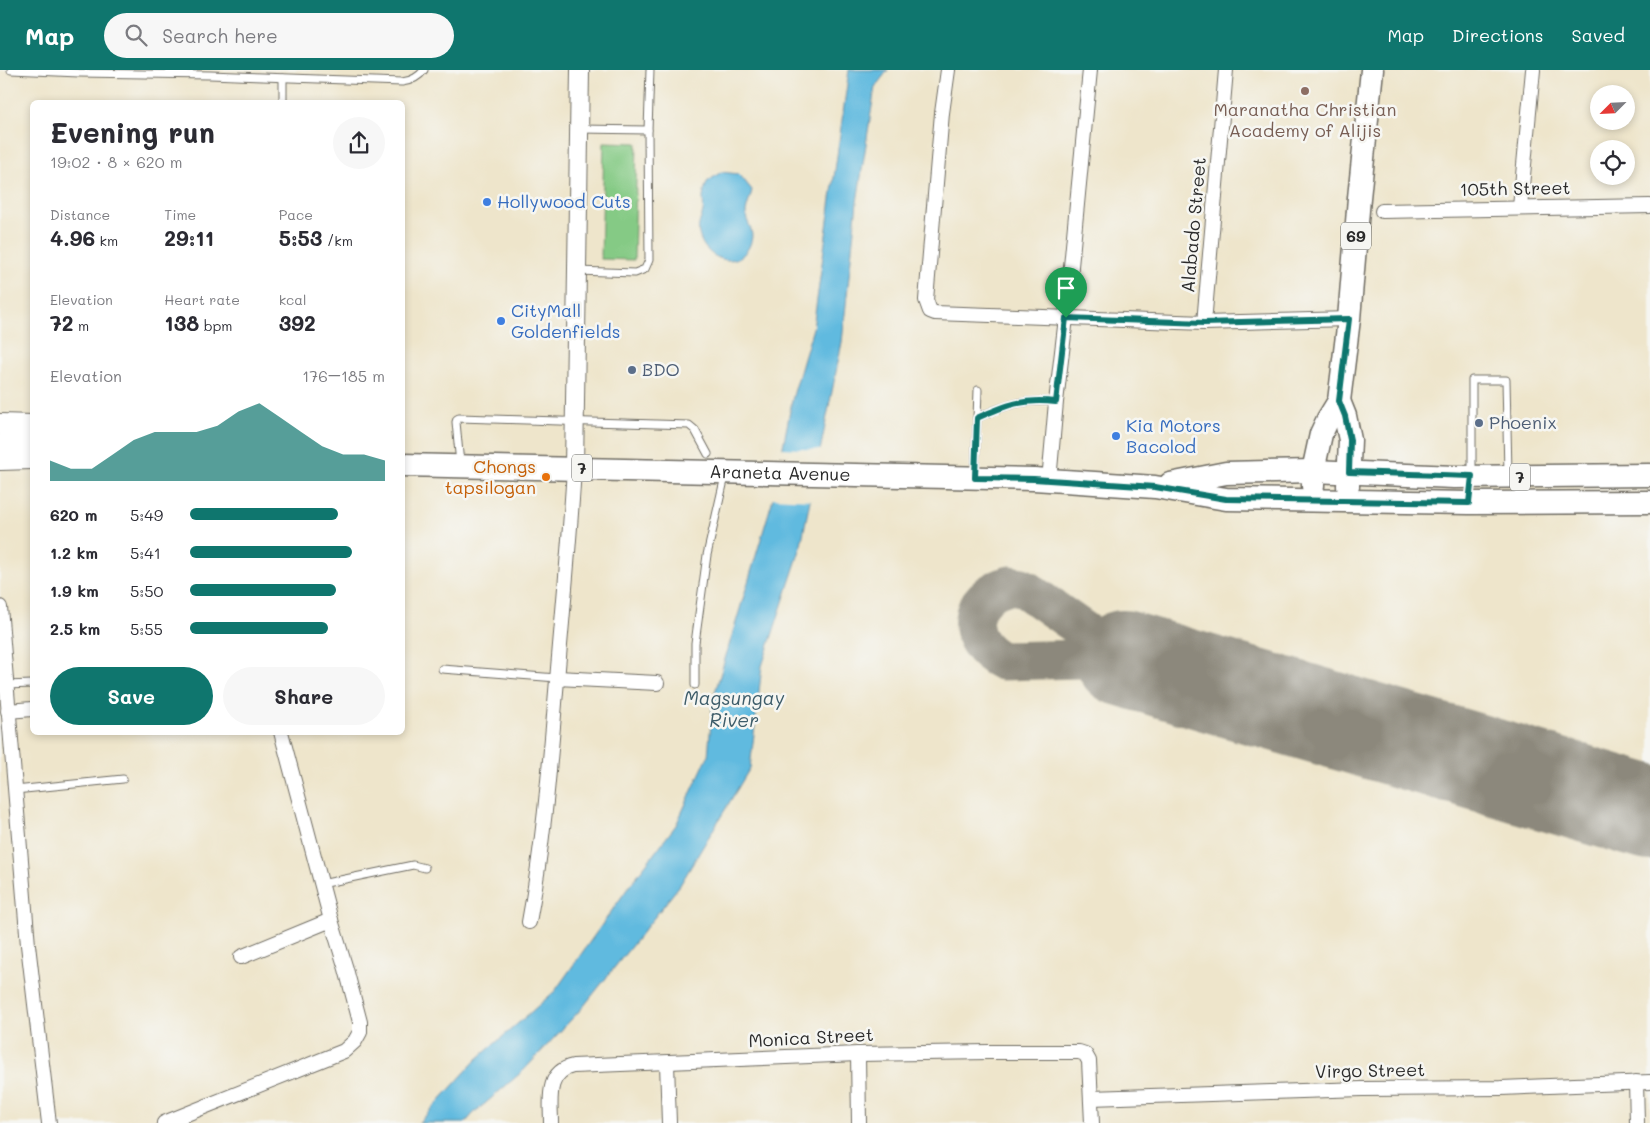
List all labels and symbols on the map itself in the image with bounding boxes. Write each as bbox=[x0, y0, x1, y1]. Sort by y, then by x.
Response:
marker: Maranatha Christian Academy of Alijis bbox=[1299, 85, 1311, 97]
north arrow bbox=[1590, 85, 1635, 130]
place label: Maranatha Christian Academy of Alijis bbox=[1214, 97, 1396, 142]
street label: Alabado Street bbox=[1175, 156, 1211, 294]
street label: 105th Street bbox=[1459, 175, 1571, 201]
place label: Hollywood Cuts bbox=[497, 189, 631, 213]
marker: Hollywood Cuts bbox=[481, 196, 493, 208]
road number: 69 bbox=[1341, 223, 1371, 250]
pin bbox=[1045, 267, 1087, 318]
place label: CityMall Goldenfields bbox=[511, 298, 620, 343]
marker: CityMall Goldenfields bbox=[495, 315, 507, 327]
place label: BDO bbox=[642, 357, 680, 381]
marker: BDO bbox=[626, 364, 638, 376]
place label: Phoenix bbox=[1489, 410, 1557, 434]
place label: Kia Motors Bacolod bbox=[1126, 413, 1221, 458]
marker: Phoenix bbox=[1473, 417, 1485, 429]
marker: Kia Motors Bacolod bbox=[1110, 430, 1122, 442]
place label: Chongs tapsilogan bbox=[445, 454, 536, 499]
road number: 7 bbox=[572, 454, 592, 482]
street label: Araneta Avenue bbox=[709, 459, 851, 486]
road number: 7 bbox=[1510, 464, 1530, 491]
marker: Chongs tapsilogan bbox=[540, 471, 552, 483]
water label: Magsungay River bbox=[684, 685, 785, 732]
street label: Monica Street bbox=[748, 1022, 874, 1052]
street label: Virgo Street bbox=[1315, 1057, 1425, 1083]

